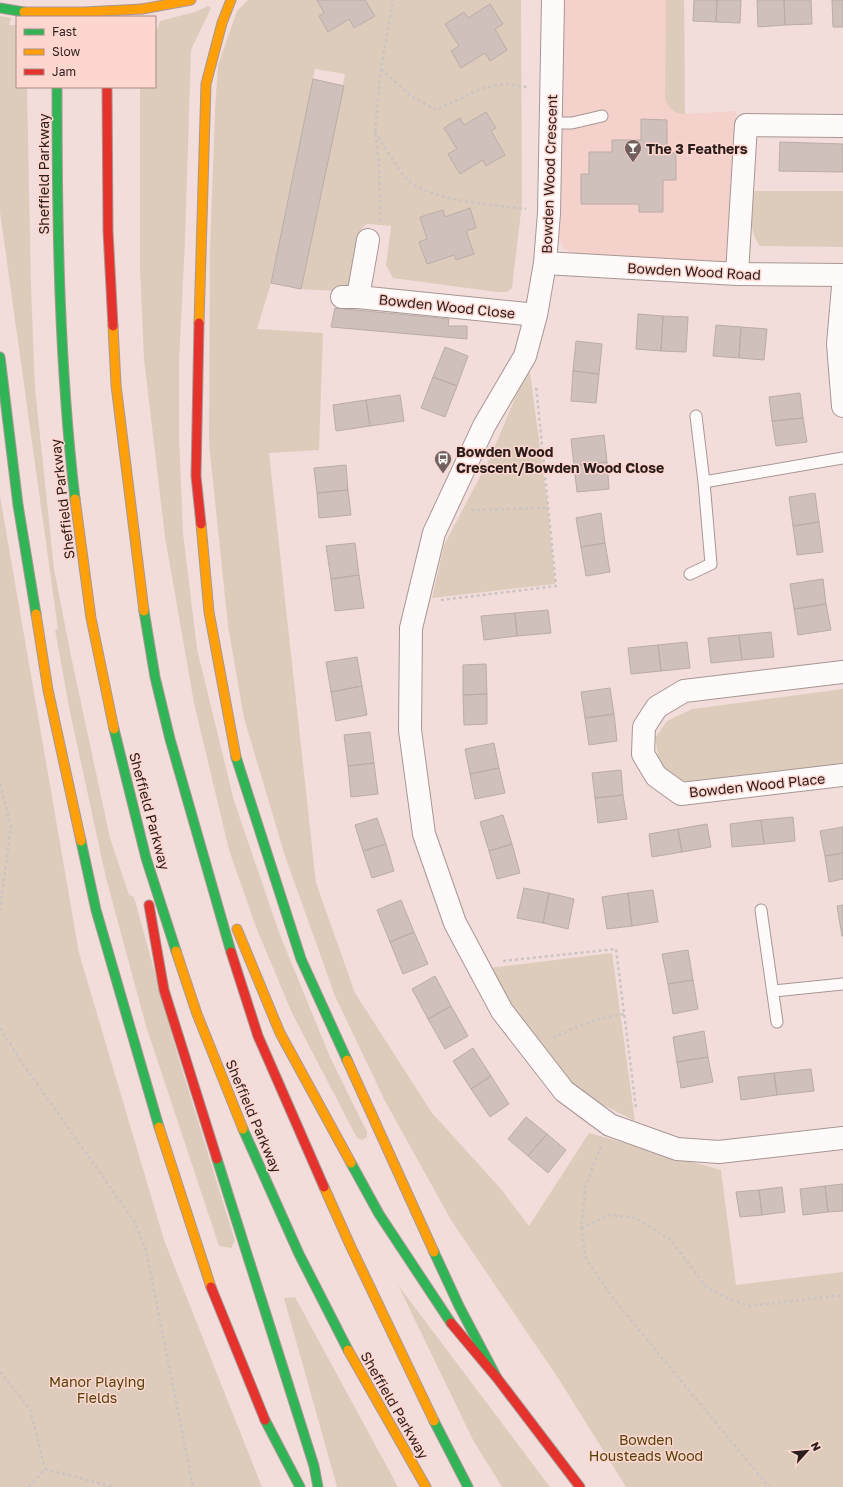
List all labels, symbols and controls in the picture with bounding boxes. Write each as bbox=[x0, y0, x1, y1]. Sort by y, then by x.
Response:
legend bbox=[16, 16, 156, 88]
text: Fast bbox=[52, 24, 77, 39]
text: Slow bbox=[52, 44, 80, 59]
text: Jam bbox=[52, 64, 76, 79]
street label: Bowden Wood Crescent bbox=[538, 94, 560, 254]
street label: Sheffield Parkway bbox=[35, 113, 52, 235]
bar icon: The 3 Feathers bbox=[623, 138, 643, 163]
place label: The 3 Feathers bbox=[646, 140, 748, 157]
street label: Bowden Wood Road bbox=[627, 259, 761, 283]
street label: Bowden Wood Close bbox=[378, 290, 516, 322]
street label: Sheffield Parkway bbox=[46, 438, 78, 560]
place label: Bowden Wood Crescent/Bowden Wood Close bbox=[456, 443, 664, 476]
bus stop icon: Bowden Wood Crescent/Bowden Wood Close bbox=[433, 449, 453, 474]
street label: Sheffield Parkway bbox=[126, 750, 174, 872]
street label: Bowden Wood Place bbox=[688, 769, 826, 801]
street label: Sheffield Parkway bbox=[222, 1057, 286, 1175]
street label: Sheffield Parkway bbox=[357, 1348, 433, 1462]
park label: Manor Playing Fields bbox=[49, 1373, 145, 1406]
park label: Bowden Housteads Wood bbox=[589, 1431, 703, 1464]
north arrow bbox=[787, 1431, 827, 1471]
text: N bbox=[809, 1440, 824, 1453]

